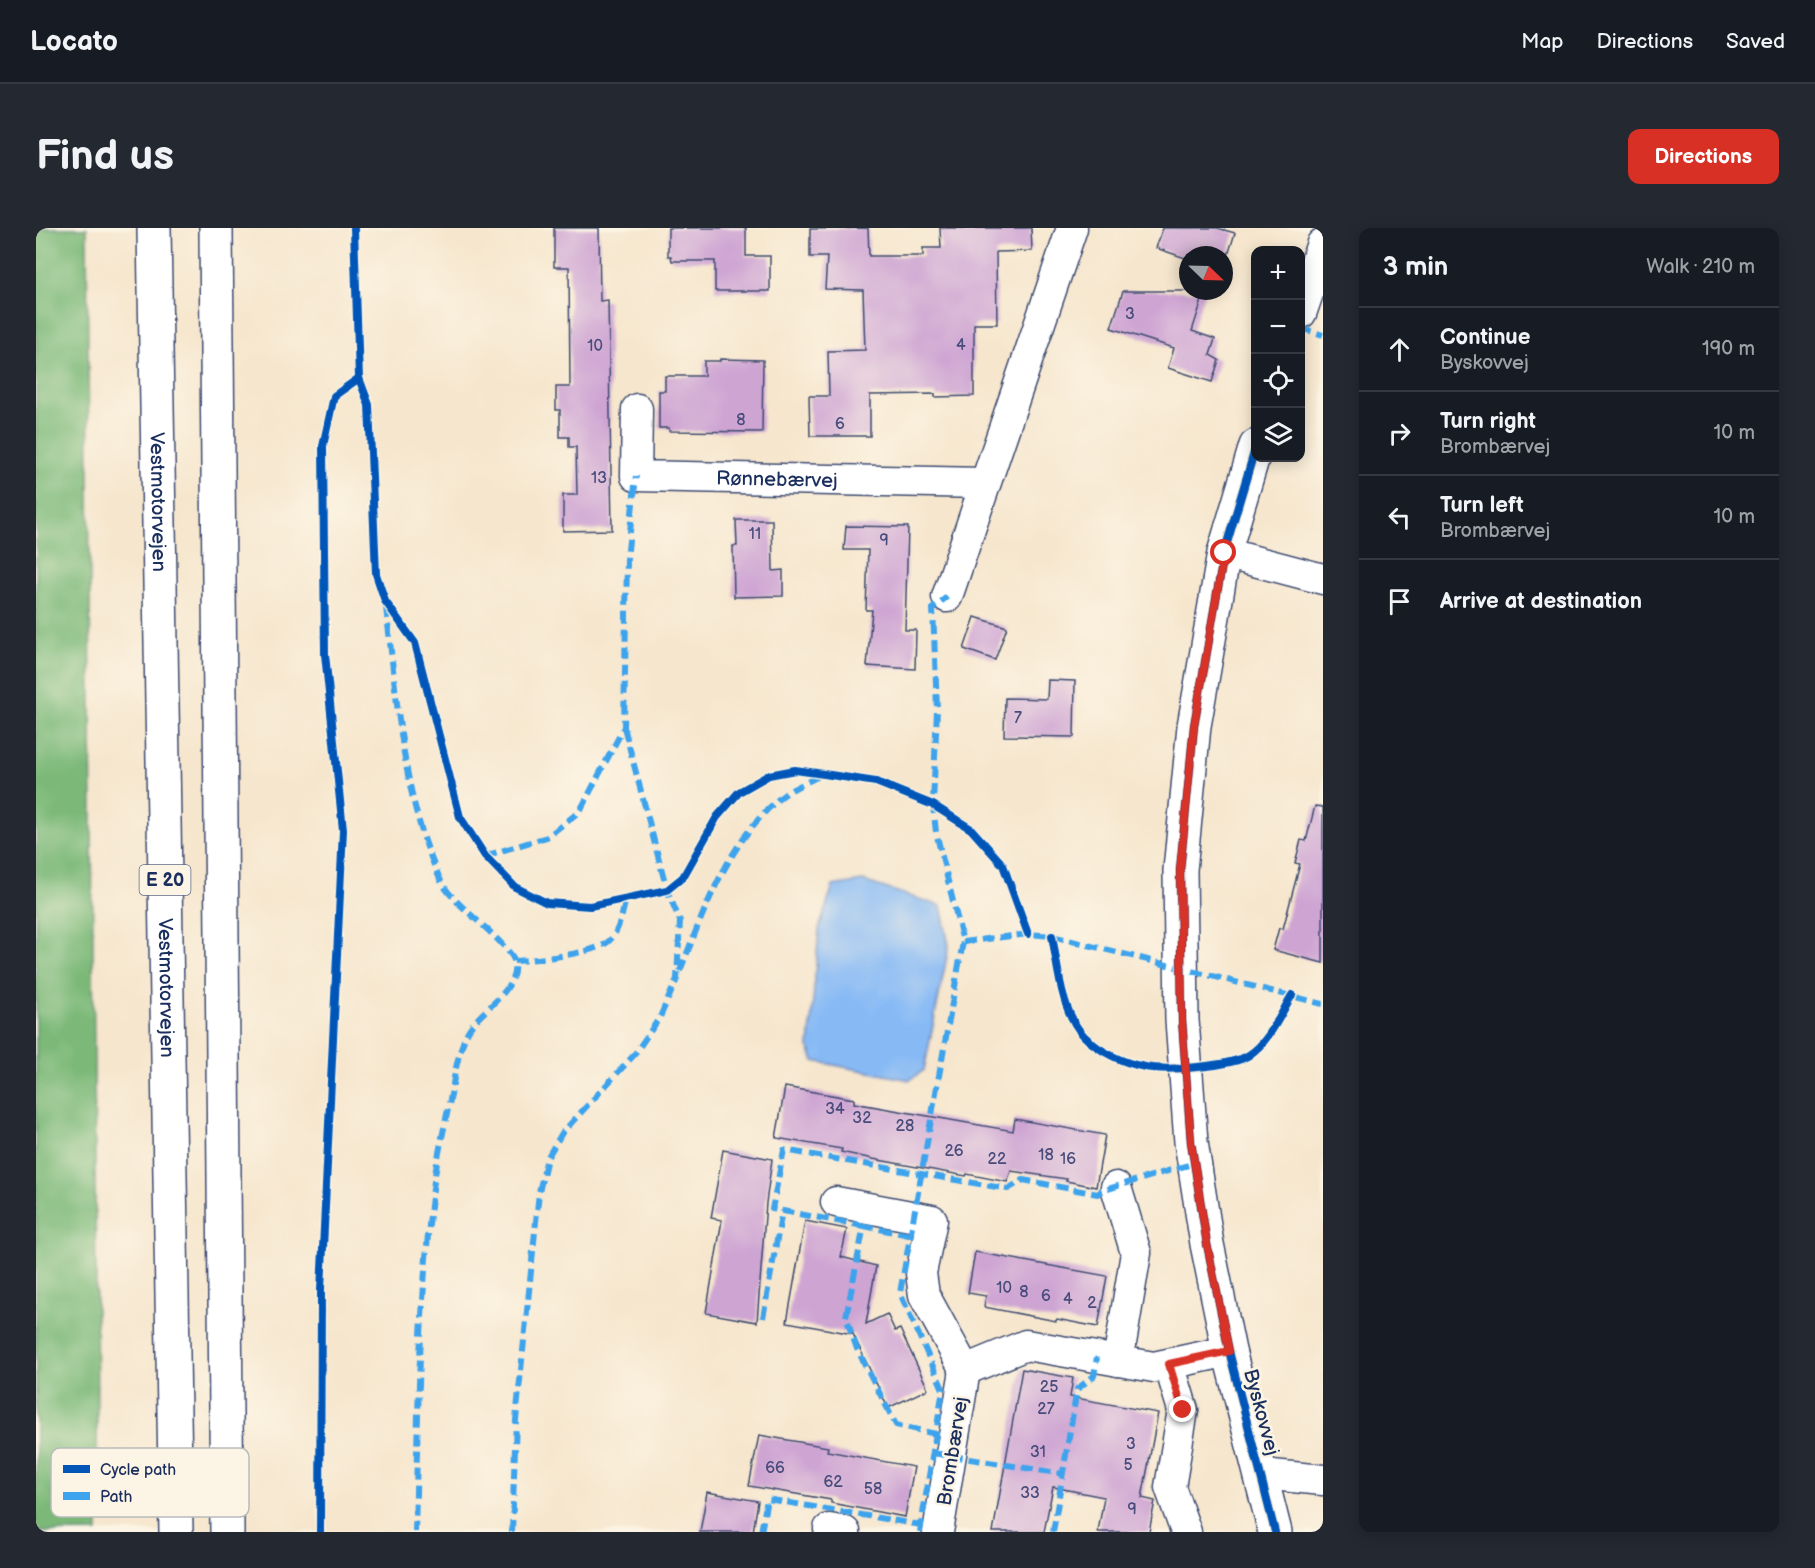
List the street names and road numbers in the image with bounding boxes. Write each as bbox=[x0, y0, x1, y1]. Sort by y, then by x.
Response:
street label: Vestmotorvejen bbox=[144, 432, 171, 572]
street label: Rønnebærvej bbox=[716, 467, 838, 493]
road number: E 20 bbox=[140, 865, 190, 895]
street label: Vestmotorvejen bbox=[153, 918, 179, 1058]
street label: Byskovvej bbox=[1238, 1366, 1284, 1458]
street label: Brombærvej bbox=[933, 1395, 973, 1507]

